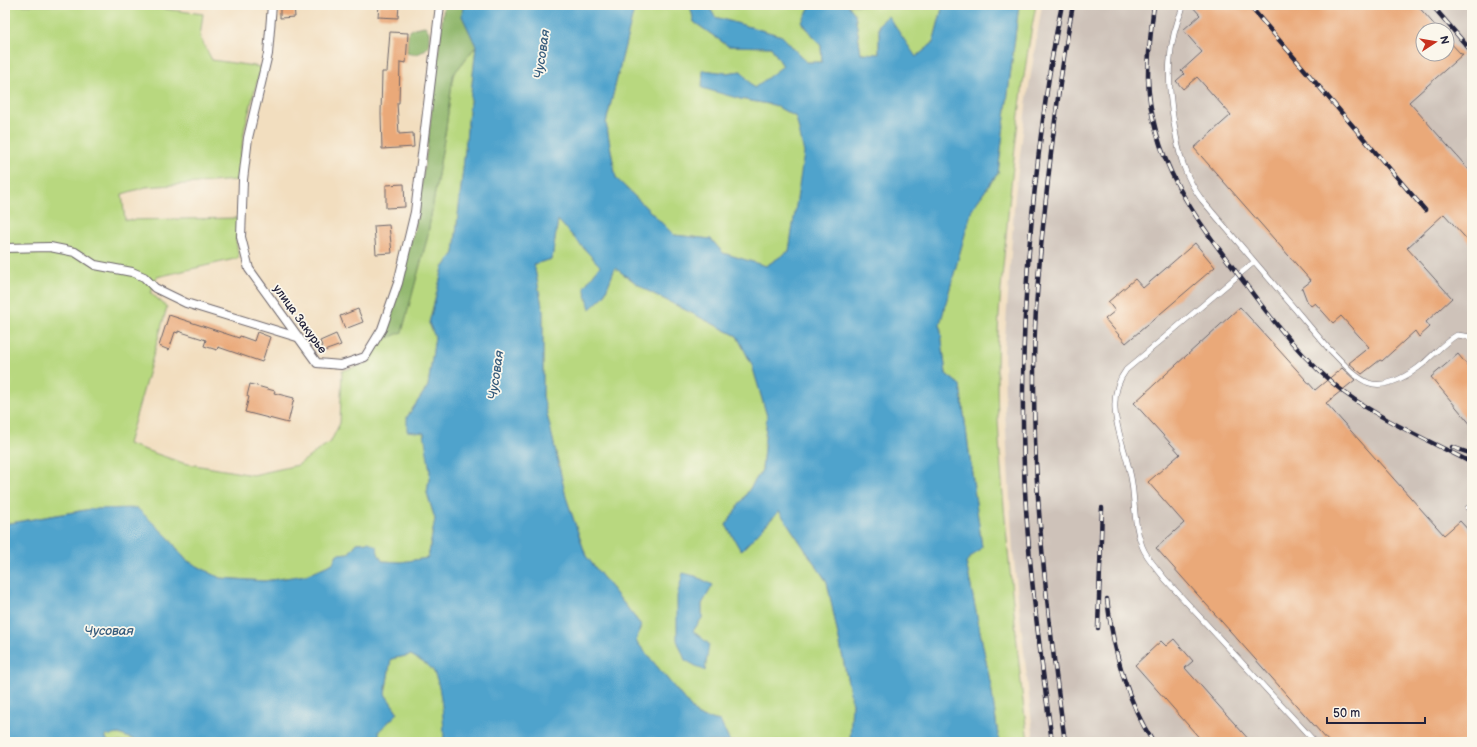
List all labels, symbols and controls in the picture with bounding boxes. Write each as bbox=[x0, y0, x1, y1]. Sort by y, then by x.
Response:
north arrow bbox=[1415, 22, 1455, 62]
water label: Чусовая bbox=[531, 28, 553, 80]
text: N bbox=[1437, 35, 1452, 45]
street label: улица Закурье bbox=[269, 282, 330, 357]
water label: Чусовая bbox=[485, 349, 507, 401]
water label: Чусовая bbox=[84, 623, 135, 639]
scale bar bbox=[1327, 699, 1425, 725]
text: 50 m bbox=[1333, 706, 1360, 721]

